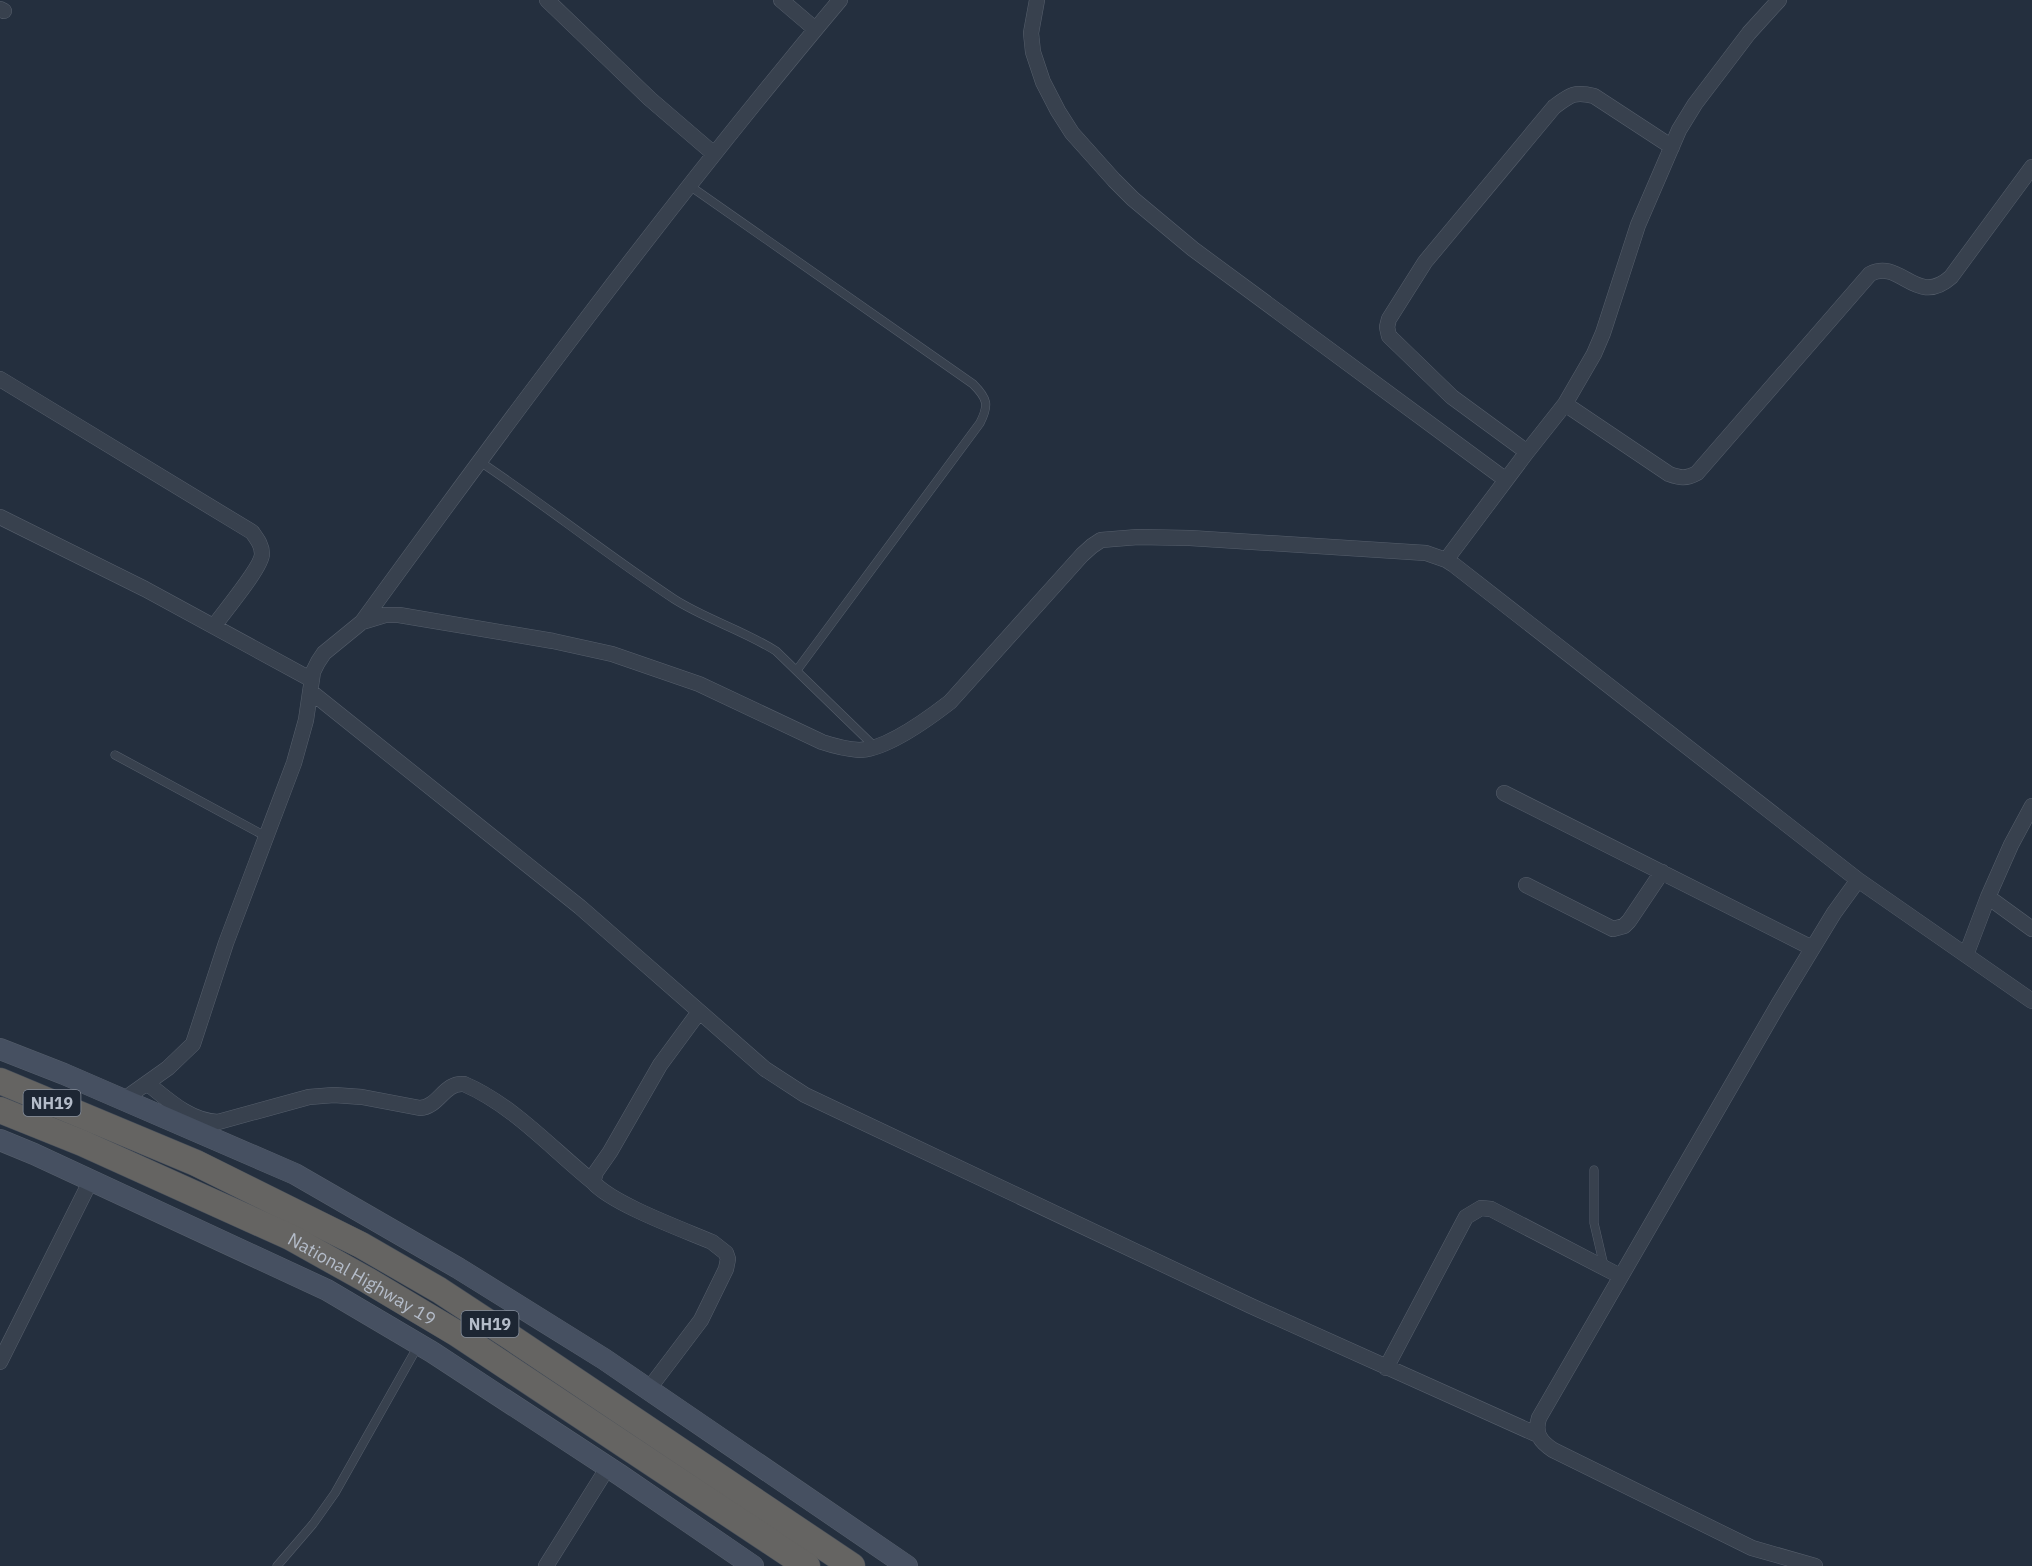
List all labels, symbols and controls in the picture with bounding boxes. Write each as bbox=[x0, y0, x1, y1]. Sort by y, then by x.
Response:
road number: NH19 bbox=[23, 1090, 80, 1116]
street label: National Highway 19 bbox=[284, 1227, 441, 1330]
road number: NH19 bbox=[462, 1311, 518, 1337]

